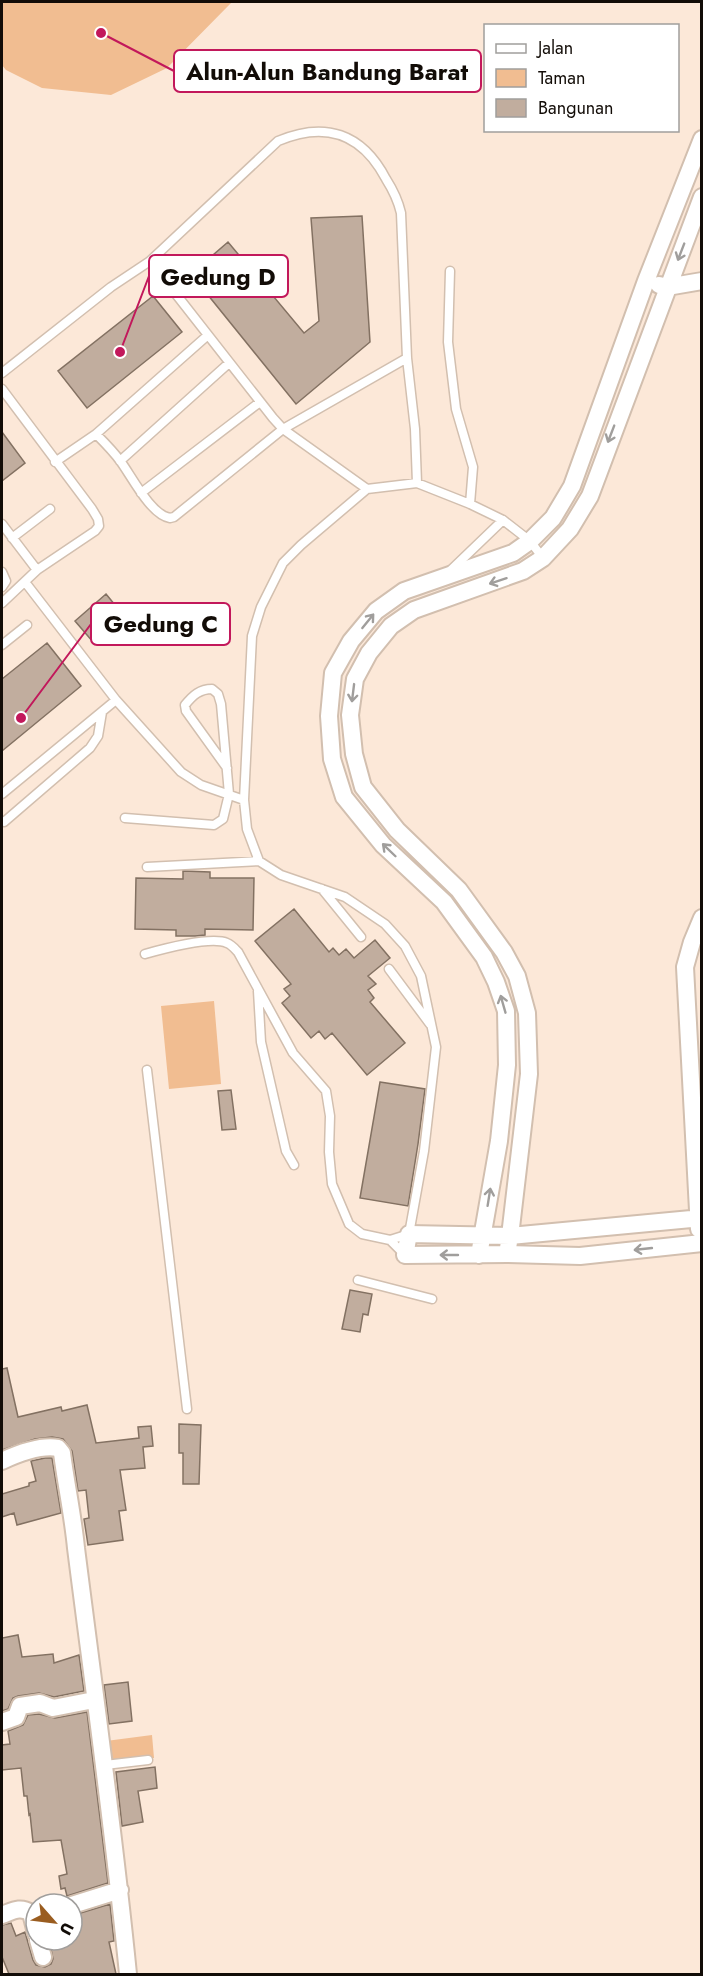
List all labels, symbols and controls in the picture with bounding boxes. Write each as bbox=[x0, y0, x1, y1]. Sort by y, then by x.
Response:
legend bbox=[484, 24, 679, 132]
text: Jalan bbox=[536, 35, 573, 61]
callout: Alun-Alun Bandung Barat bbox=[174, 50, 481, 92]
text: Alun-Alun Bandung Barat bbox=[185, 54, 468, 89]
text: Taman bbox=[538, 65, 585, 91]
text: Bangunan bbox=[538, 95, 613, 121]
one-way arrow bbox=[675, 242, 686, 261]
callout: Gedung D bbox=[149, 255, 288, 297]
text: Gedung D bbox=[160, 259, 276, 294]
one-way arrow bbox=[605, 424, 616, 443]
one-way arrow bbox=[489, 577, 508, 588]
callout: Gedung C bbox=[91, 603, 230, 645]
text: Gedung C bbox=[104, 606, 218, 641]
one-way arrow bbox=[361, 614, 374, 630]
one-way arrow bbox=[347, 682, 358, 702]
one-way arrow bbox=[381, 843, 396, 857]
one-way arrow bbox=[497, 995, 508, 1014]
one-way arrow bbox=[484, 1188, 495, 1208]
one-way arrow bbox=[634, 1244, 654, 1255]
one-way arrow bbox=[439, 1249, 459, 1261]
north arrow bbox=[24, 1892, 84, 1952]
text: U bbox=[54, 1918, 80, 1939]

